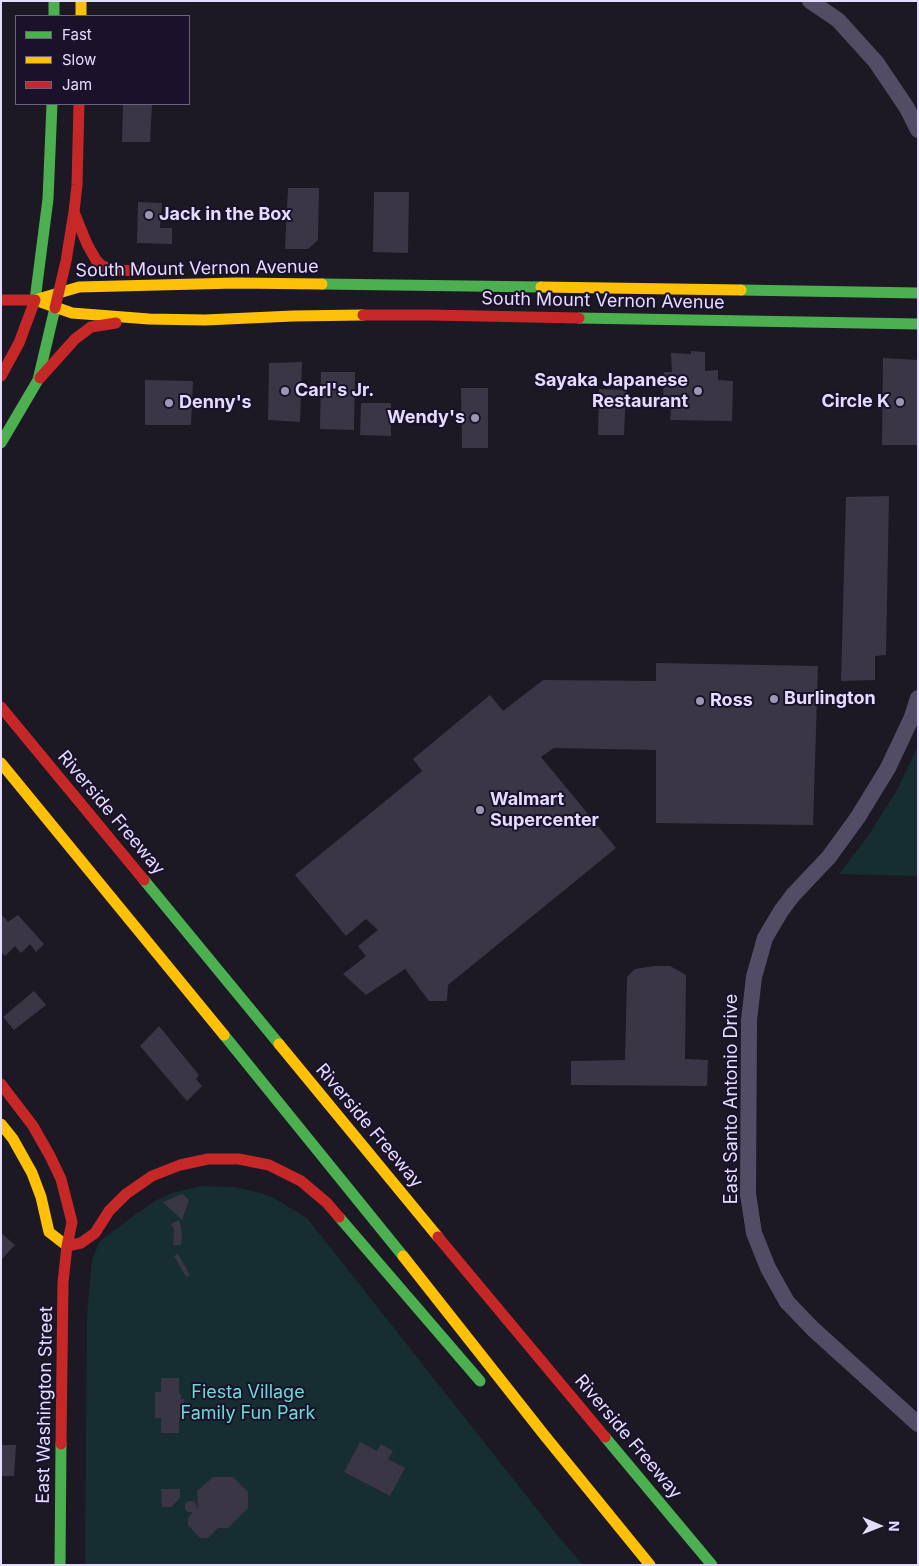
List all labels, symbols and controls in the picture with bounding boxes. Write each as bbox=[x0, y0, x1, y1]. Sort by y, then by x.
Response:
legend bbox=[15, 15, 190, 105]
text: Fast bbox=[62, 25, 92, 44]
text: Slow bbox=[62, 50, 96, 69]
text: Jam bbox=[62, 75, 92, 94]
place label: Jack in the Box bbox=[159, 204, 291, 226]
marker: Jack in the Box bbox=[143, 209, 155, 221]
street label: South Mount Vernon Avenue bbox=[75, 256, 319, 282]
street label: South Mount Vernon Avenue bbox=[481, 288, 725, 314]
place label: Sayaka Japanese Restaurant bbox=[534, 370, 688, 412]
place label: Carl's Jr. bbox=[295, 380, 374, 402]
marker: Carl's Jr. bbox=[279, 385, 291, 397]
marker: Sayaka Japanese Restaurant bbox=[692, 385, 704, 397]
place label: Circle K bbox=[822, 391, 890, 413]
place label: Denny's bbox=[179, 392, 252, 414]
marker: Circle K bbox=[894, 396, 906, 408]
marker: Denny's bbox=[163, 397, 175, 409]
place label: Wendy's bbox=[387, 407, 465, 429]
marker: Wendy's bbox=[469, 412, 481, 424]
place label: Burlington bbox=[784, 688, 876, 710]
place label: Ross bbox=[710, 690, 753, 712]
marker: Burlington bbox=[768, 693, 780, 705]
marker: Ross bbox=[694, 695, 706, 707]
street label: Riverside Freeway bbox=[53, 747, 169, 879]
place label: Walmart Supercenter bbox=[490, 789, 599, 832]
marker: Walmart Supercenter bbox=[474, 804, 486, 816]
street label: East Santo Antonio Drive bbox=[721, 994, 743, 1204]
street label: Riverside Freeway bbox=[311, 1060, 427, 1192]
street label: East Washington Street bbox=[32, 1306, 58, 1504]
street label: Riverside Freeway bbox=[570, 1371, 686, 1503]
park label: Fiesta Village Family Fun Park bbox=[181, 1382, 315, 1425]
north arrow bbox=[854, 1501, 904, 1551]
text: N bbox=[886, 1521, 903, 1532]

